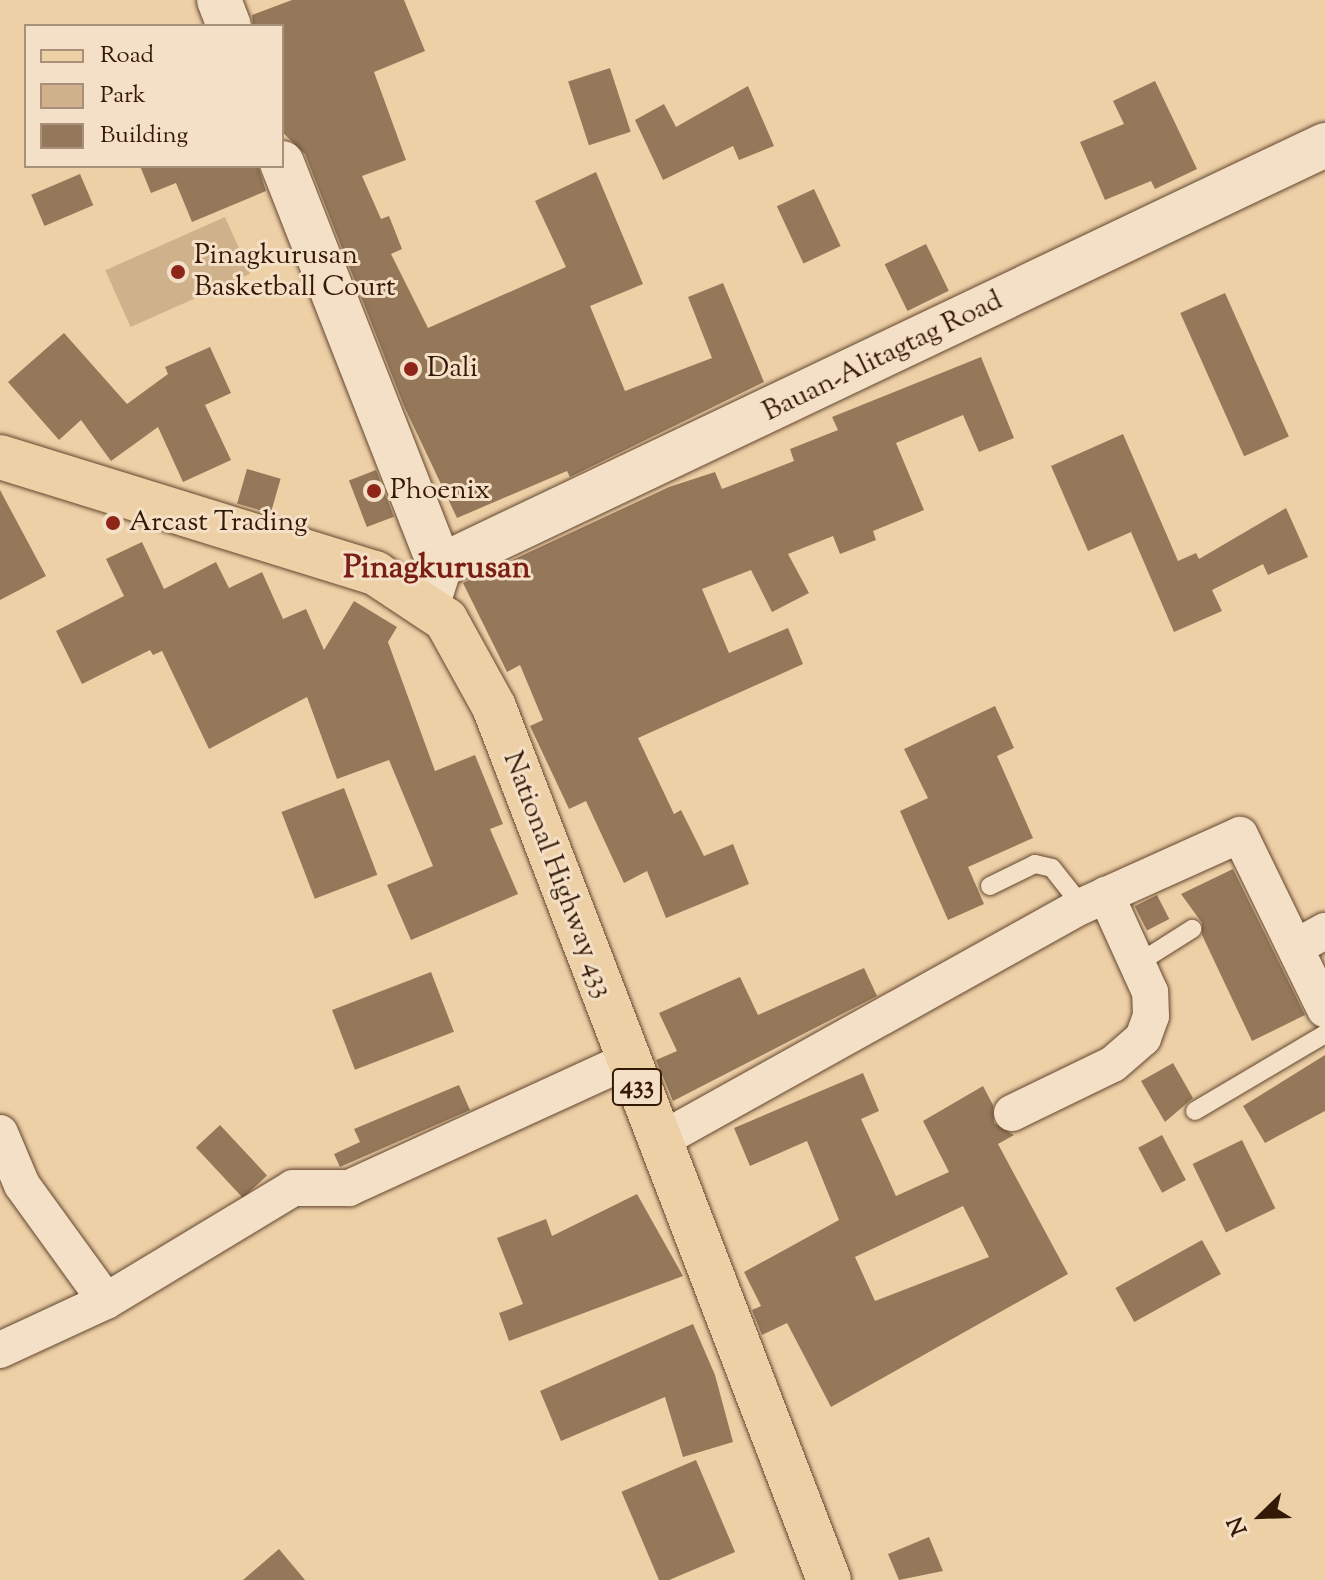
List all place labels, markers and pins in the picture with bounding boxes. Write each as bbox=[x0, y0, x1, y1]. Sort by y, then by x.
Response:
place label: Pinagkurusan Basketball Court bbox=[194, 239, 396, 305]
marker: Pinagkurusan Basketball Court bbox=[169, 263, 187, 281]
place label: Dali bbox=[427, 352, 478, 386]
marker: Dali bbox=[402, 360, 420, 378]
place label: Phoenix bbox=[390, 474, 490, 508]
marker: Phoenix bbox=[365, 482, 383, 500]
place label: Arcast Trading bbox=[129, 506, 308, 540]
marker: Arcast Trading bbox=[104, 514, 122, 532]

